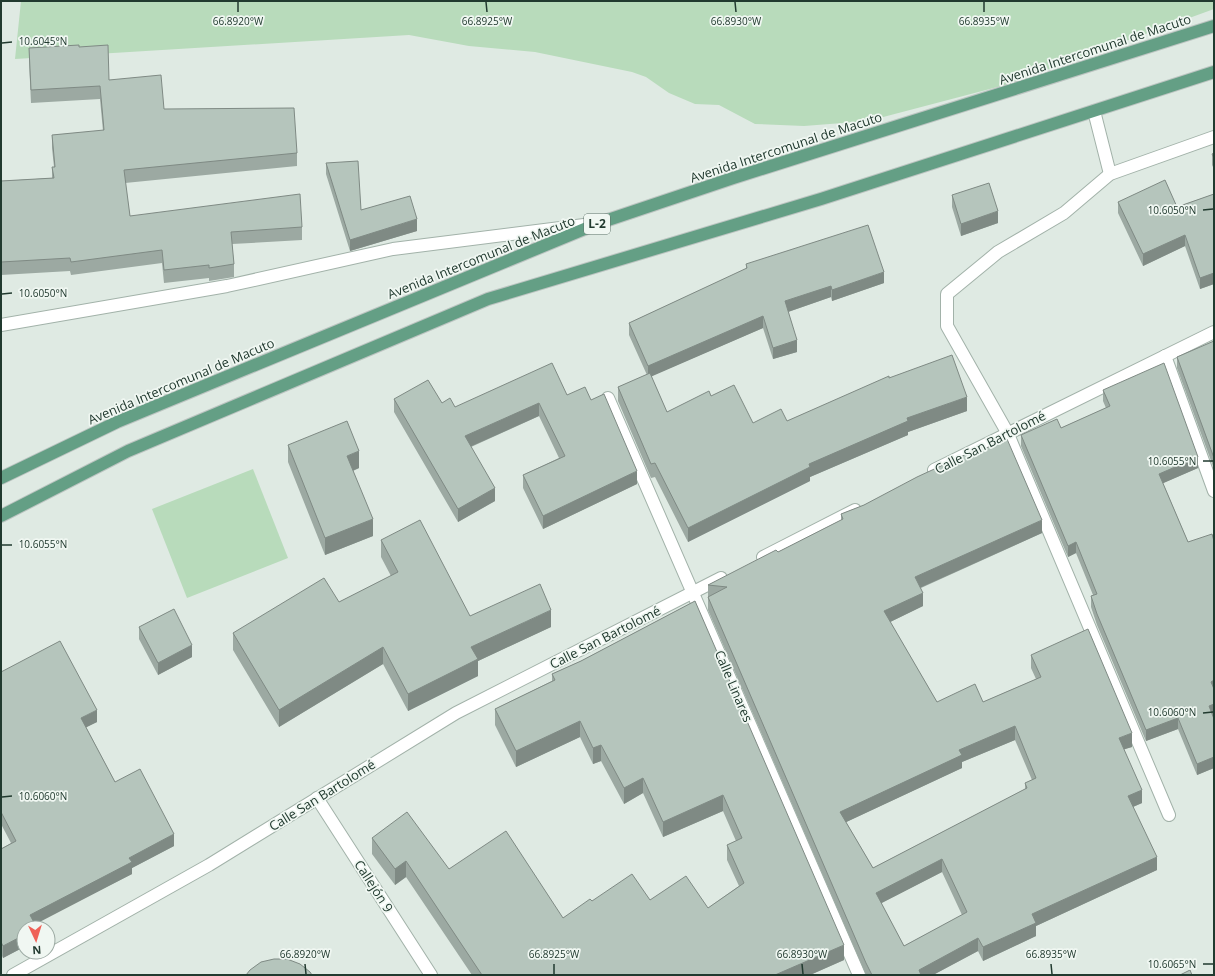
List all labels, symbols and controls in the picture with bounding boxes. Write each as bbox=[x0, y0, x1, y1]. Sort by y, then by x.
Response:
street label: Avenida Intercomunal de Macuto bbox=[997, 9, 1193, 89]
text: 66.8920°W bbox=[213, 14, 264, 28]
text: 66.8925°W bbox=[462, 14, 513, 28]
text: 66.8930°W bbox=[711, 14, 762, 28]
text: 66.8935°W bbox=[959, 14, 1010, 28]
text: 10.6045°N bbox=[19, 34, 67, 48]
street label: Avenida Intercomunal de Macuto bbox=[688, 107, 884, 187]
text: 10.6050°N bbox=[1148, 203, 1196, 217]
street label: Avenida Intercomunal de Macuto bbox=[385, 211, 578, 303]
road number: L-2 bbox=[584, 214, 610, 234]
text: 10.6050°N bbox=[19, 286, 67, 300]
street label: Avenida Intercomunal de Macuto bbox=[85, 333, 277, 429]
street label: Calle San Bartolomé bbox=[931, 406, 1049, 478]
text: 10.6055°N bbox=[1148, 454, 1196, 468]
text: 10.6055°N bbox=[19, 537, 67, 551]
street label: Calle San Bartolomé bbox=[546, 601, 664, 673]
street label: Calle Linares bbox=[711, 647, 757, 725]
text: 10.6060°N bbox=[1148, 705, 1196, 719]
street label: Calle San Bartolomé bbox=[265, 755, 379, 835]
text: 10.6060°N bbox=[19, 789, 67, 803]
street label: Callejón 9 bbox=[350, 856, 398, 916]
north arrow bbox=[16, 920, 56, 960]
text: N bbox=[32, 943, 42, 958]
text: 66.8920°W bbox=[280, 947, 331, 961]
text: 66.8925°W bbox=[529, 947, 580, 961]
text: 66.8930°W bbox=[777, 947, 828, 961]
text: 66.8935°W bbox=[1026, 947, 1077, 961]
text: 10.6065°N bbox=[1148, 957, 1196, 971]

